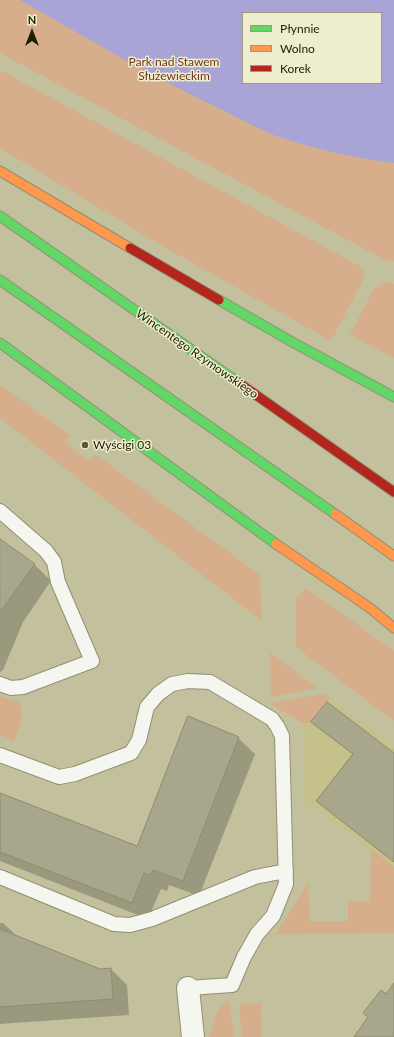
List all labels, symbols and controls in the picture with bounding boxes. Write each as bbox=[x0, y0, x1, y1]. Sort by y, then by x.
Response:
north arrow bbox=[12, 12, 52, 52]
legend bbox=[242, 12, 382, 84]
text: N bbox=[28, 13, 36, 26]
text: Płynnie bbox=[280, 21, 320, 36]
text: Wolno bbox=[280, 41, 315, 56]
park label: Park nad Stawem Służewieckim bbox=[129, 55, 219, 83]
text: Korek bbox=[280, 61, 311, 76]
street label: Wincentego Rzymowskiego bbox=[133, 306, 261, 402]
place label: Wyścigi 03 bbox=[93, 438, 151, 452]
marker: Wyścigi 03 bbox=[80, 440, 90, 450]

